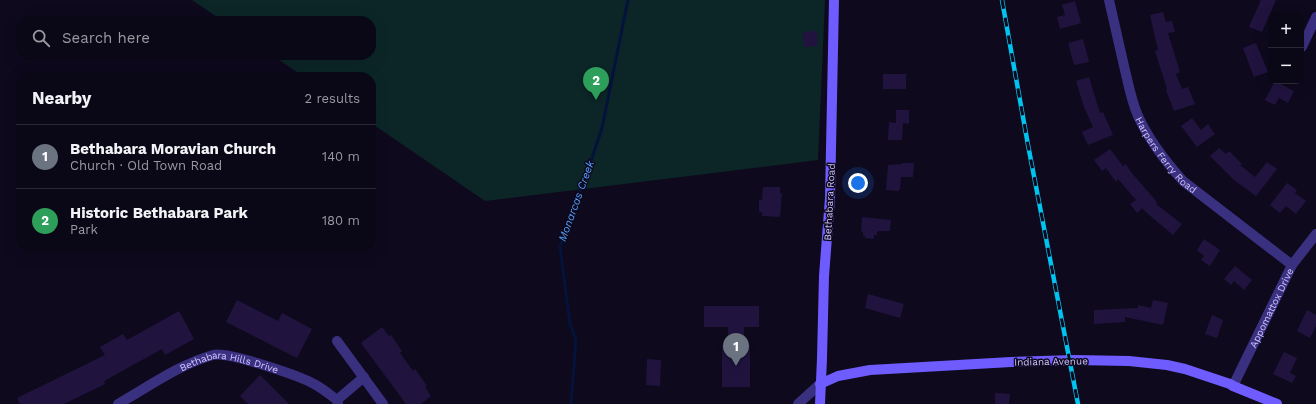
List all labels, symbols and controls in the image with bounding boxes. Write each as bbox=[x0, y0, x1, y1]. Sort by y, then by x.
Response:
map controls bbox=[1268, 12, 1304, 84]
button: + bbox=[1268, 12, 1304, 48]
search box bbox=[16, 16, 376, 60]
icon: search bbox=[30, 27, 52, 49]
text: Search here bbox=[62, 29, 150, 47]
button: − bbox=[1268, 48, 1304, 84]
pin: 2 bbox=[583, 67, 609, 100]
text: Nearby bbox=[32, 88, 91, 108]
text: 2 results bbox=[305, 91, 360, 106]
street label: Harpers Ferry Road bbox=[1133, 115, 1199, 196]
text: Bethabara Moravian Church bbox=[70, 140, 276, 158]
text: 1 bbox=[42, 149, 48, 164]
text: 140 m bbox=[322, 149, 360, 164]
text: Church · Old Town Road bbox=[70, 158, 222, 173]
water label: Monarcas Creek bbox=[556, 158, 597, 243]
street label: Bethabara Road bbox=[822, 163, 837, 241]
your location bbox=[848, 173, 868, 193]
text: Historic Bethabara Park bbox=[70, 204, 248, 222]
text: 2 bbox=[41, 213, 49, 228]
text: 180 m bbox=[322, 213, 360, 228]
text: Park bbox=[70, 222, 98, 237]
street label: Appomattox Drive bbox=[1248, 266, 1296, 350]
pin: 1 bbox=[723, 333, 749, 366]
text: Bethabara Hills Drive bbox=[178, 349, 280, 376]
street label: Indiana Avenue bbox=[1014, 355, 1088, 368]
street label: Bethabara Hills Drive bbox=[178, 366, 280, 378]

